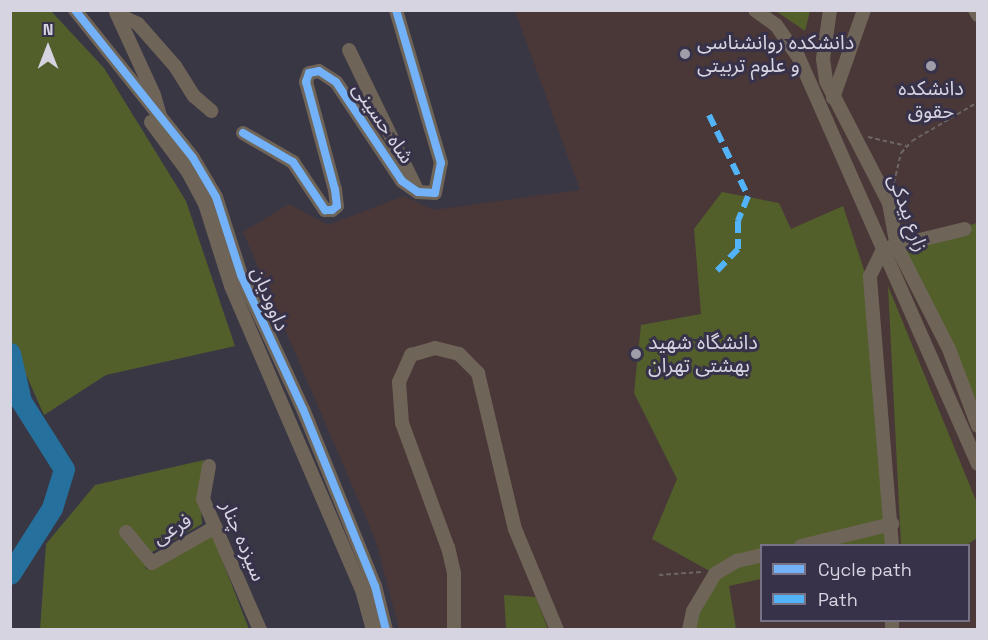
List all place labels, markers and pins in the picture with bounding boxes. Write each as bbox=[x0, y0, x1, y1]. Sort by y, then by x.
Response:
place label: دانشکده روانشناسی و علوم تربیتی bbox=[697, 30, 854, 77]
marker: دانشکده روانشناسی و علوم تربیتی bbox=[678, 47, 692, 61]
marker: دانشکده حقوق bbox=[924, 59, 938, 73]
place label: دانشکده حقوق bbox=[898, 76, 964, 123]
place label: دانشگاه شهید بهشتی تهران bbox=[648, 330, 758, 377]
marker: دانشگاه شهید بهشتی تهران bbox=[629, 347, 643, 361]

